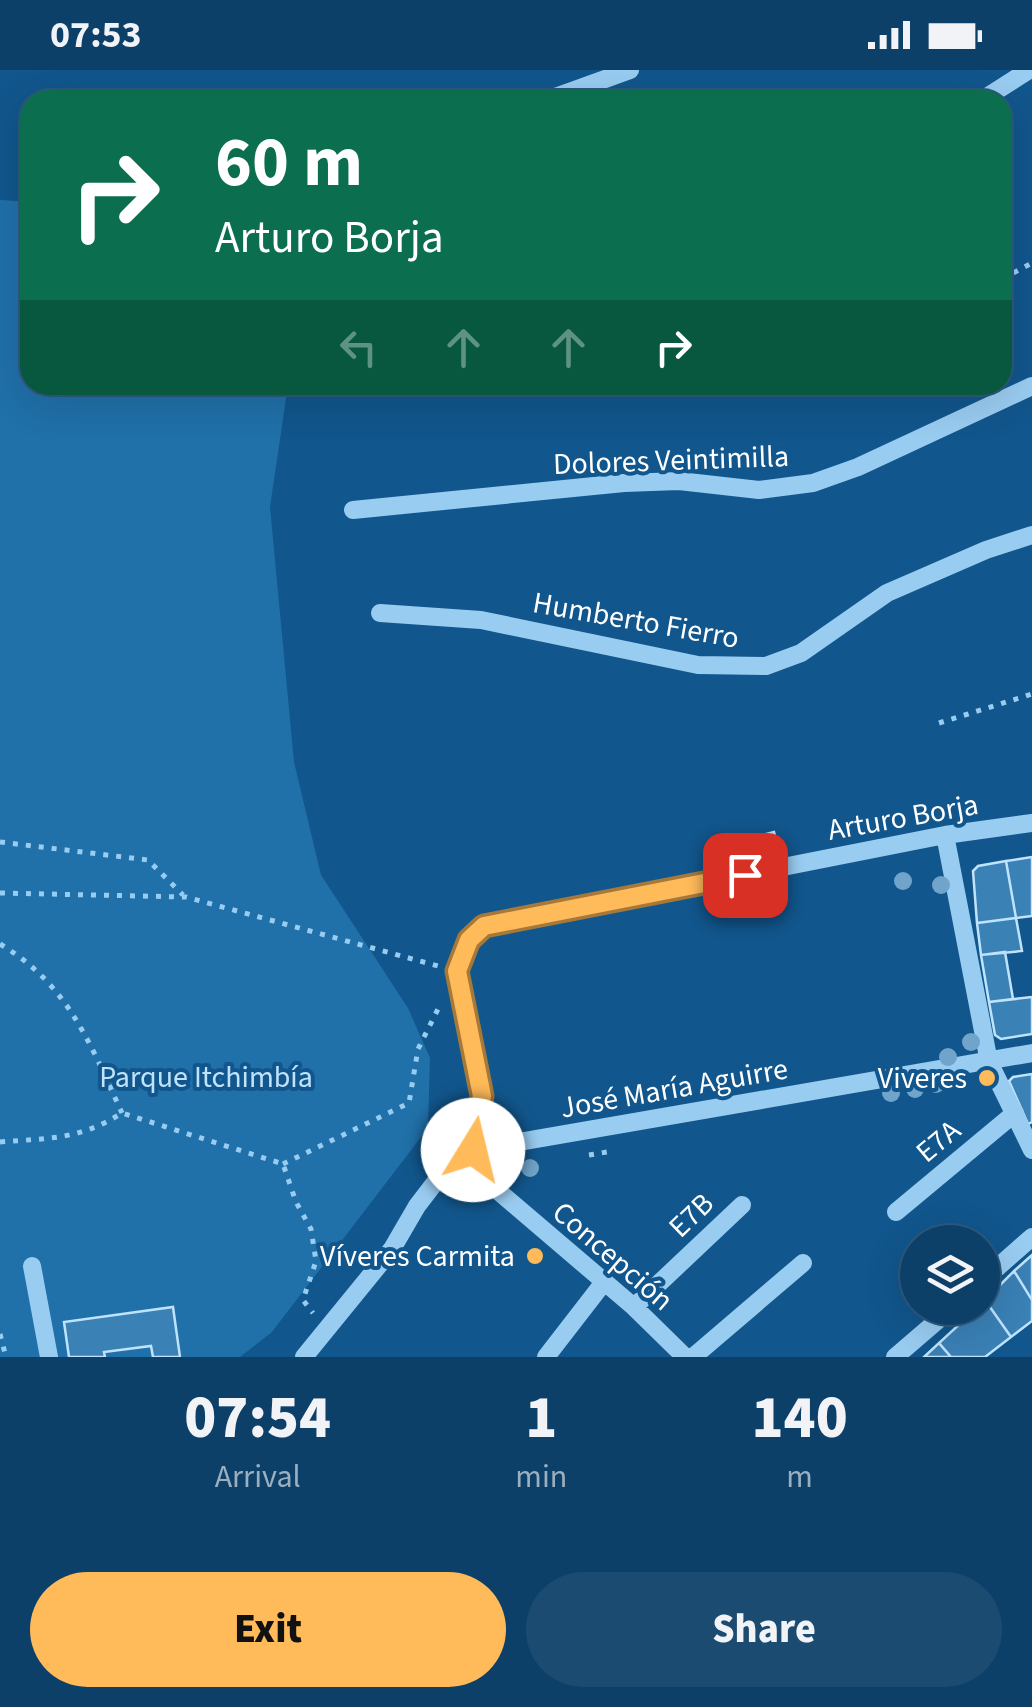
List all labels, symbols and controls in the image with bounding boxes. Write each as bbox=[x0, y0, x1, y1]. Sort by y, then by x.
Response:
text: 07:53 bbox=[50, 8, 142, 62]
text: 60 m bbox=[215, 113, 363, 213]
icon: right bbox=[50, 130, 180, 260]
text: Arturo Borja bbox=[215, 206, 444, 270]
icon: left bbox=[331, 320, 386, 375]
icon: ahead bbox=[436, 320, 491, 375]
icon: ahead bbox=[541, 320, 596, 375]
icon: right bbox=[646, 320, 701, 375]
street label: Dolores Veintimilla bbox=[552, 435, 790, 486]
street label: Humberto Fierro bbox=[530, 581, 742, 660]
street label: Arturo Borja bbox=[824, 783, 982, 852]
pin bbox=[703, 833, 788, 918]
icon: arrive bbox=[718, 848, 773, 903]
street label: José María Aguirre bbox=[557, 1047, 791, 1130]
park label: Parque Itchimbía bbox=[99, 1056, 313, 1099]
place label: Viveres bbox=[878, 1057, 967, 1100]
marker: Viveres bbox=[976, 1067, 998, 1089]
position arrow bbox=[421, 1098, 525, 1202]
street label: E7A bbox=[906, 1109, 971, 1173]
street label: E7B bbox=[659, 1183, 724, 1248]
street label: Concepción bbox=[543, 1192, 683, 1321]
map controls bbox=[900, 1225, 1000, 1325]
button: layers bbox=[900, 1225, 1000, 1325]
place label: Víveres Carmita bbox=[320, 1235, 515, 1278]
marker: Víveres Carmita bbox=[524, 1245, 546, 1267]
text: 07:54 bbox=[184, 1376, 331, 1461]
text: 1 bbox=[525, 1376, 557, 1461]
text: 140 bbox=[752, 1376, 848, 1461]
text: Arrival bbox=[215, 1454, 301, 1500]
text: min bbox=[515, 1454, 567, 1500]
text: m bbox=[786, 1454, 813, 1500]
button: Exit bbox=[30, 1572, 506, 1687]
button: Share bbox=[526, 1572, 1002, 1687]

